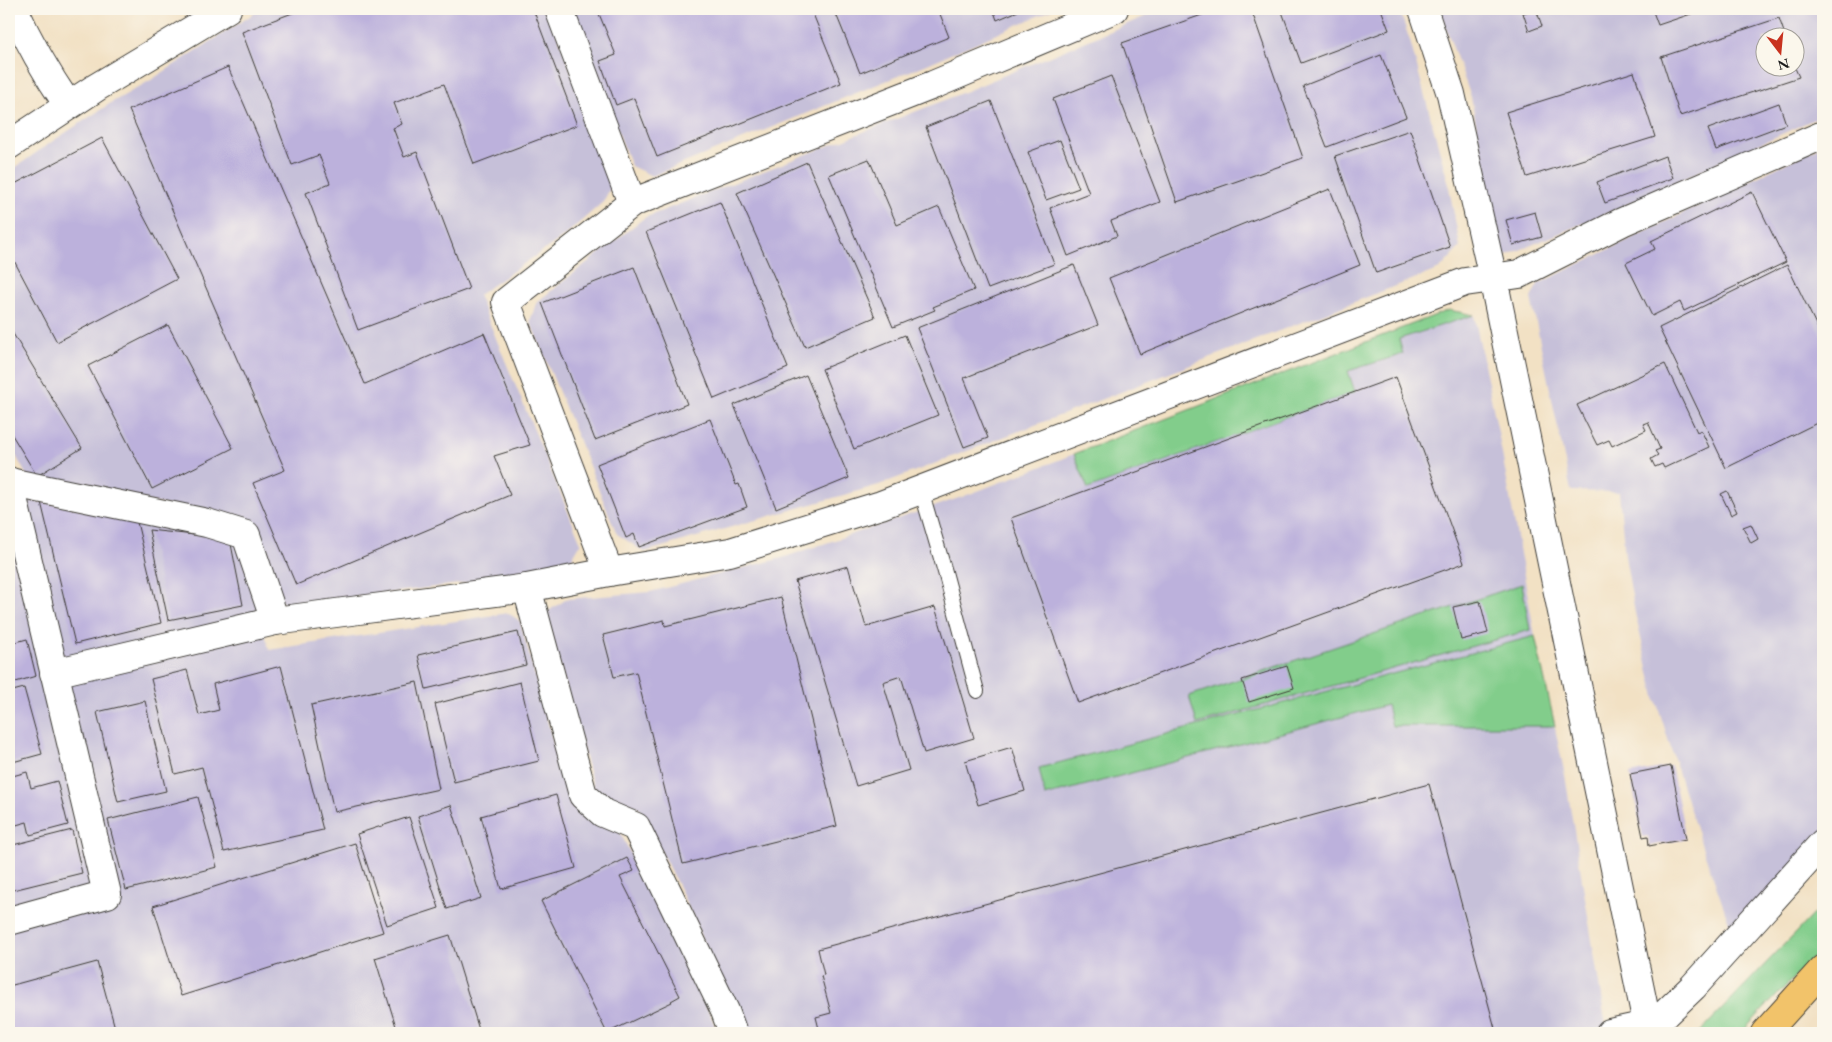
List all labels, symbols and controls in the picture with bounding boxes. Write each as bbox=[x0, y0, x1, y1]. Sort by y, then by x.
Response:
north arrow bbox=[1754, 28, 1804, 78]
text: N bbox=[1775, 54, 1792, 75]

